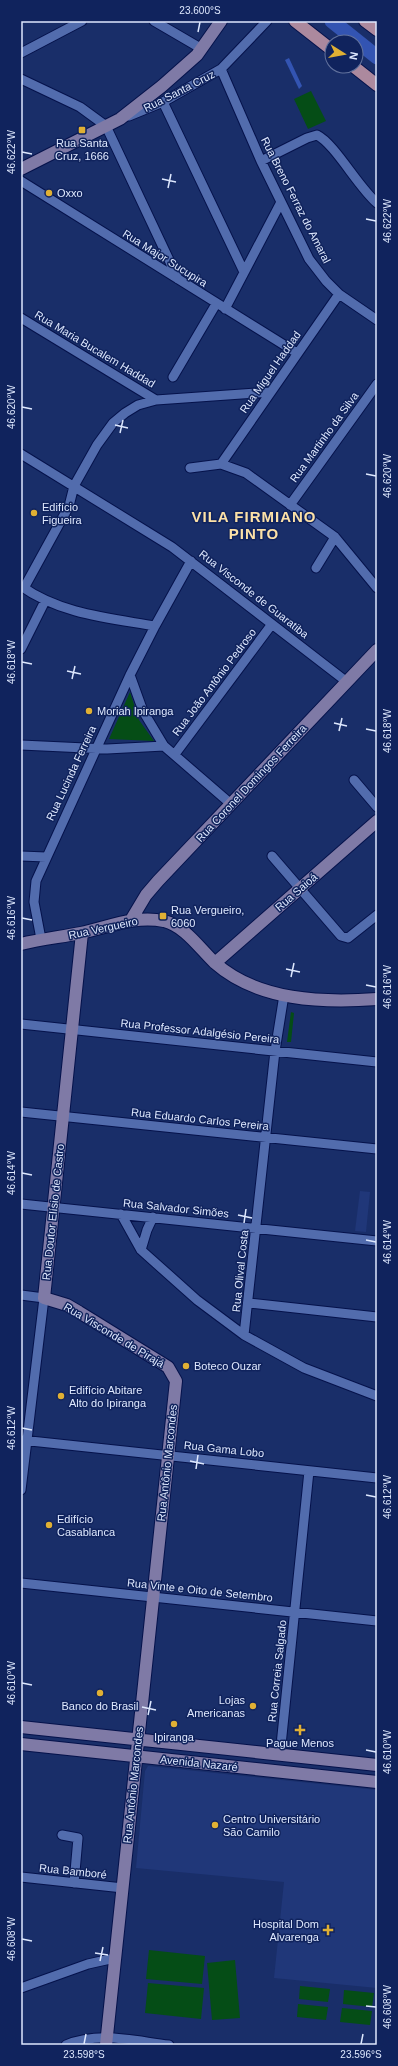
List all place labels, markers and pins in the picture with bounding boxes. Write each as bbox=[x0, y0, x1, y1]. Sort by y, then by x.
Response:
marker: Rua Santa Cruz, 1666 bbox=[77, 125, 87, 135]
place label: Rua Santa Cruz, 1666 bbox=[55, 137, 109, 162]
place label: Oxxo bbox=[57, 187, 83, 199]
marker: Oxxo bbox=[44, 188, 54, 198]
place label: Edifício Figueira bbox=[42, 501, 83, 526]
marker: Edifício Figueira bbox=[29, 508, 39, 518]
place label: Moriah Ipiranga bbox=[97, 705, 174, 717]
marker: Moriah Ipiranga bbox=[84, 706, 94, 716]
place label: Rua Vergueiro, 6060 bbox=[171, 904, 244, 929]
marker: Rua Vergueiro, 6060 bbox=[158, 911, 168, 921]
place label: Boteco Ouzar bbox=[194, 1360, 262, 1372]
marker: Boteco Ouzar bbox=[181, 1361, 191, 1371]
place label: Edifício Abitare Alto do Ipiranga bbox=[69, 1384, 147, 1409]
marker: Edifício Abitare Alto do Ipiranga bbox=[56, 1391, 66, 1401]
place label: Edifício Casablanca bbox=[57, 1513, 116, 1538]
marker: Edifício Casablanca bbox=[44, 1520, 54, 1530]
marker: Banco do Brasil bbox=[95, 1688, 105, 1698]
place label: Lojas Americanas bbox=[187, 1694, 246, 1719]
place label: Banco do Brasil bbox=[61, 1700, 139, 1712]
marker: Lojas Americanas bbox=[248, 1701, 258, 1711]
marker: Ipiranga bbox=[169, 1719, 179, 1729]
marker: Pague Menos bbox=[295, 1725, 305, 1735]
place label: Ipiranga bbox=[154, 1731, 195, 1743]
place label: Pague Menos bbox=[266, 1737, 334, 1749]
place label: Centro Universitário São Camilo bbox=[223, 1813, 320, 1838]
marker: Centro Universitário São Camilo bbox=[210, 1820, 220, 1830]
place label: Hospital Dom Alvarenga bbox=[253, 1918, 320, 1943]
marker: Hospital Dom Alvarenga bbox=[322, 1924, 334, 1936]

